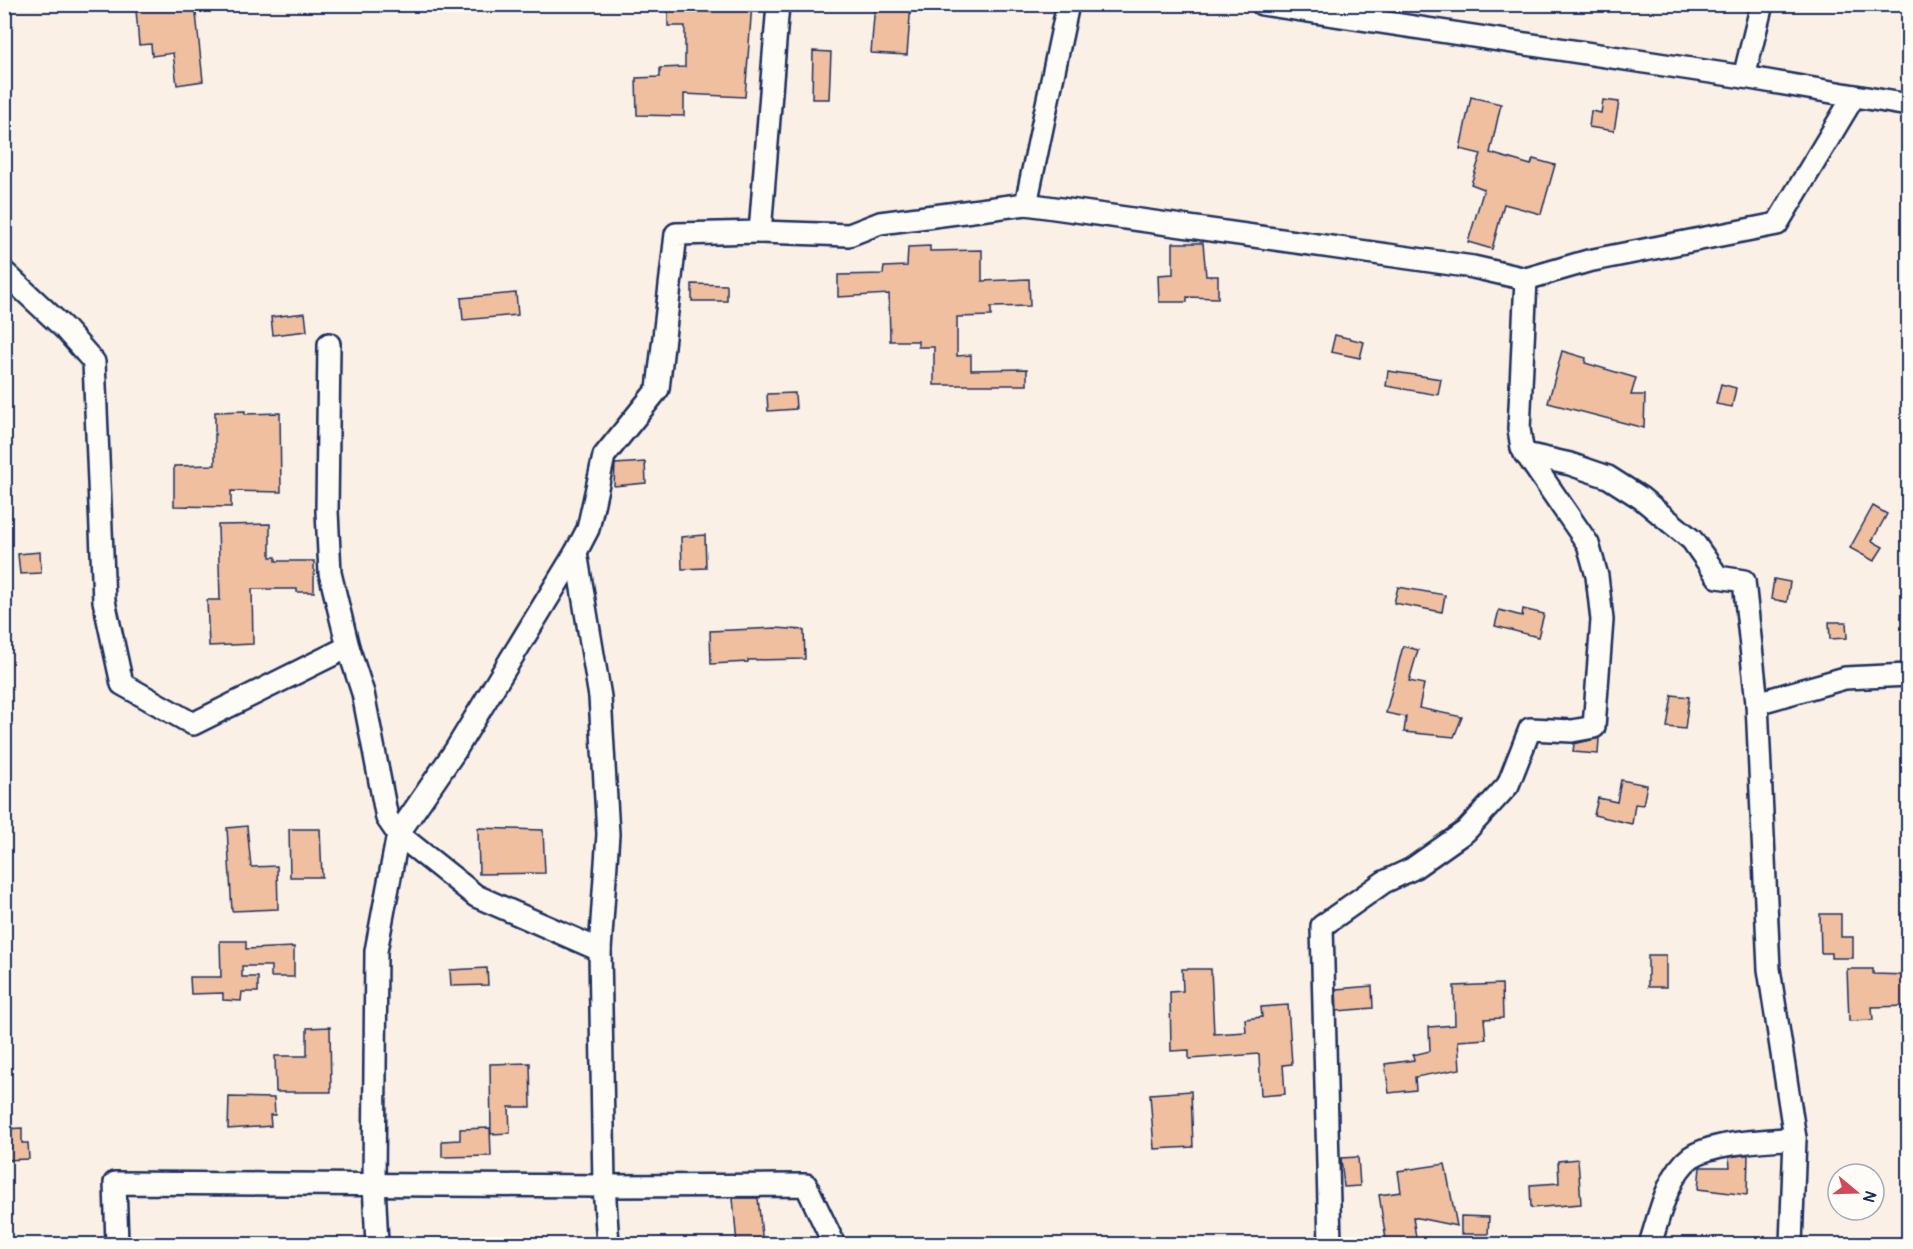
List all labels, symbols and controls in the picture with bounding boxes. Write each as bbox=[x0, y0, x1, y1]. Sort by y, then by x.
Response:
north arrow bbox=[1826, 1162, 1886, 1222]
text: N bbox=[1858, 1188, 1880, 1205]

